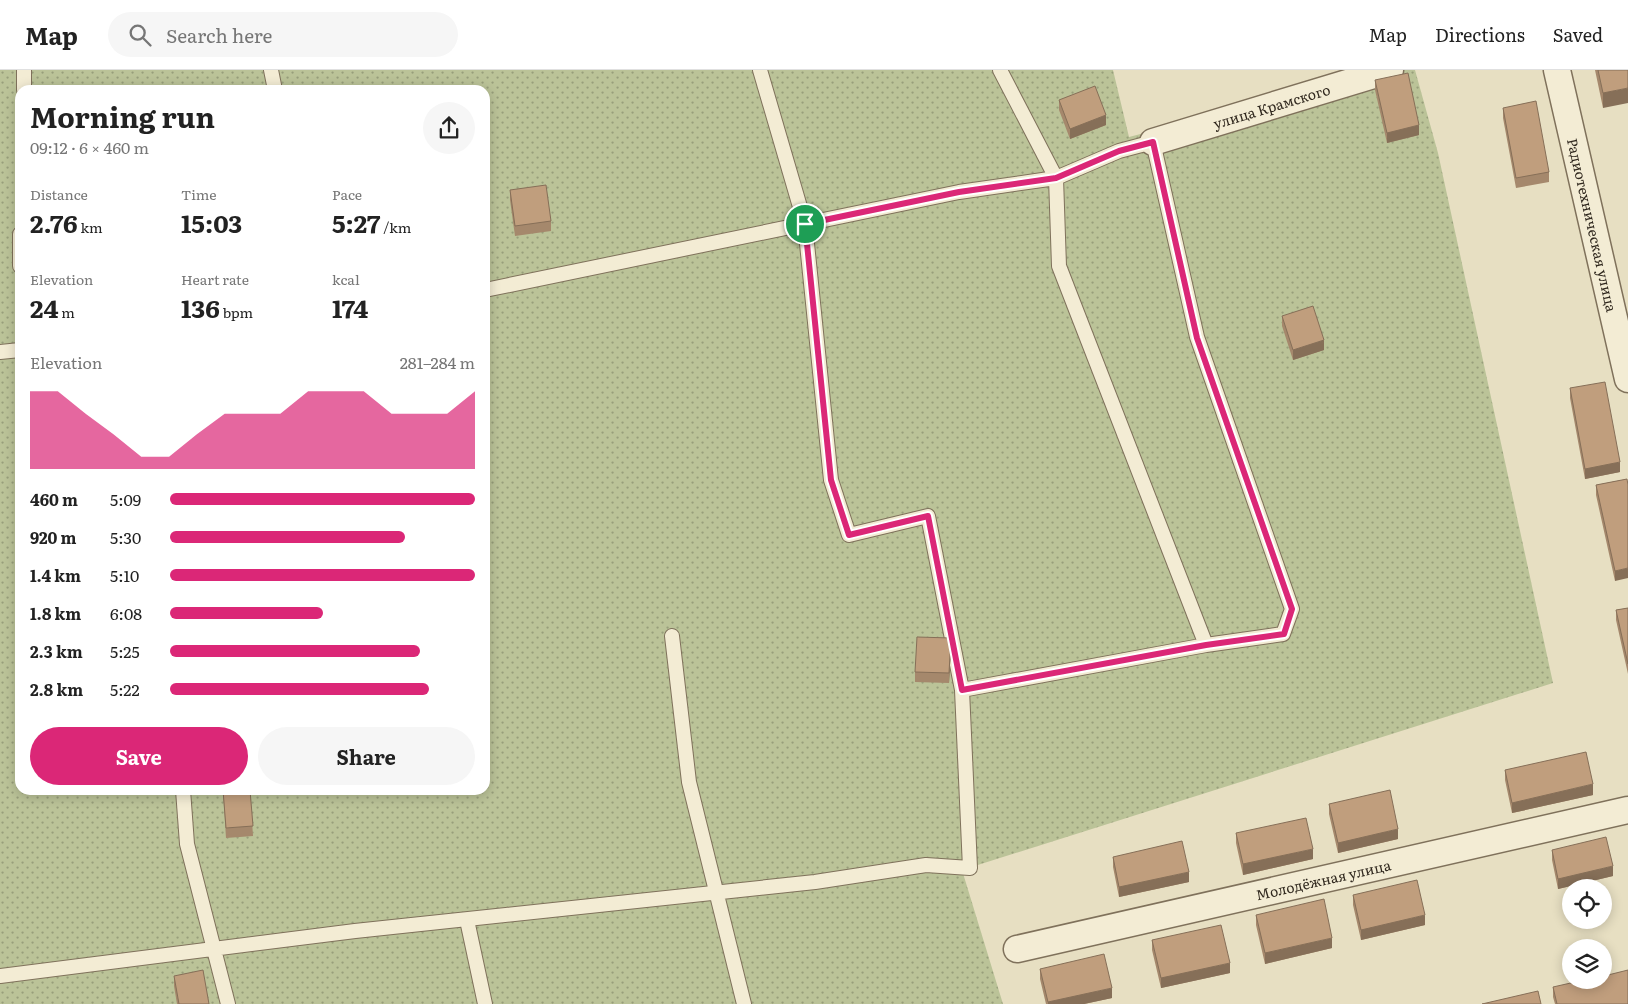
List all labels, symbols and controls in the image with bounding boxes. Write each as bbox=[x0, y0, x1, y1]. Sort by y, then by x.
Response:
search box bbox=[108, 12, 458, 57]
text: Map bbox=[25, 17, 78, 52]
icon: search bbox=[126, 21, 154, 49]
text: Search here bbox=[166, 21, 272, 49]
text: Map bbox=[1369, 21, 1407, 48]
text: Directions bbox=[1435, 21, 1525, 48]
text: Saved bbox=[1553, 21, 1603, 48]
street label: улица Крамского bbox=[1211, 79, 1333, 133]
text: Morning run bbox=[30, 95, 215, 137]
button: share bbox=[423, 102, 475, 154]
text: 09:12 · 6 × 460 m bbox=[30, 135, 149, 159]
street label: Радиотехническая улица bbox=[1563, 136, 1622, 314]
text: Distance bbox=[30, 184, 88, 204]
text: Time bbox=[181, 184, 217, 204]
text: Pace bbox=[332, 184, 362, 204]
pin bbox=[784, 203, 826, 245]
text: 2.76 bbox=[30, 204, 78, 241]
text: 15:03 bbox=[181, 204, 242, 241]
text: 5:27 bbox=[332, 204, 380, 241]
icon: arrive bbox=[791, 210, 819, 238]
text: km bbox=[78, 217, 102, 237]
text: /km bbox=[380, 217, 411, 237]
text: Elevation bbox=[30, 269, 93, 289]
text: Heart rate bbox=[181, 269, 249, 289]
text: kcal bbox=[332, 269, 360, 289]
text: 24 bbox=[30, 289, 59, 326]
text: 136 bbox=[181, 289, 220, 326]
text: 174 bbox=[332, 289, 368, 326]
text: m bbox=[59, 302, 75, 322]
text: bpm bbox=[220, 302, 253, 322]
text: Elevation bbox=[30, 350, 102, 374]
text: 281–284 m bbox=[400, 350, 475, 374]
text: 460 m bbox=[30, 487, 78, 511]
text: 5:09 bbox=[110, 487, 141, 511]
text: 920 m bbox=[30, 525, 77, 549]
text: 5:30 bbox=[110, 525, 141, 549]
text: 1.4 km bbox=[30, 563, 81, 587]
text: 5:10 bbox=[110, 563, 139, 587]
text: 1.8 km bbox=[30, 601, 81, 625]
text: 6:08 bbox=[110, 601, 142, 625]
text: 2.3 km bbox=[30, 639, 83, 663]
text: 5:25 bbox=[110, 639, 140, 663]
text: 2.8 km bbox=[30, 677, 83, 701]
text: 5:22 bbox=[110, 677, 140, 701]
button: Save bbox=[30, 727, 248, 785]
button: Share bbox=[258, 727, 475, 785]
street label: Молодёжная улица bbox=[1254, 854, 1393, 904]
map controls bbox=[1562, 879, 1612, 989]
button: locate bbox=[1562, 879, 1612, 929]
button: layers bbox=[1562, 939, 1612, 989]

